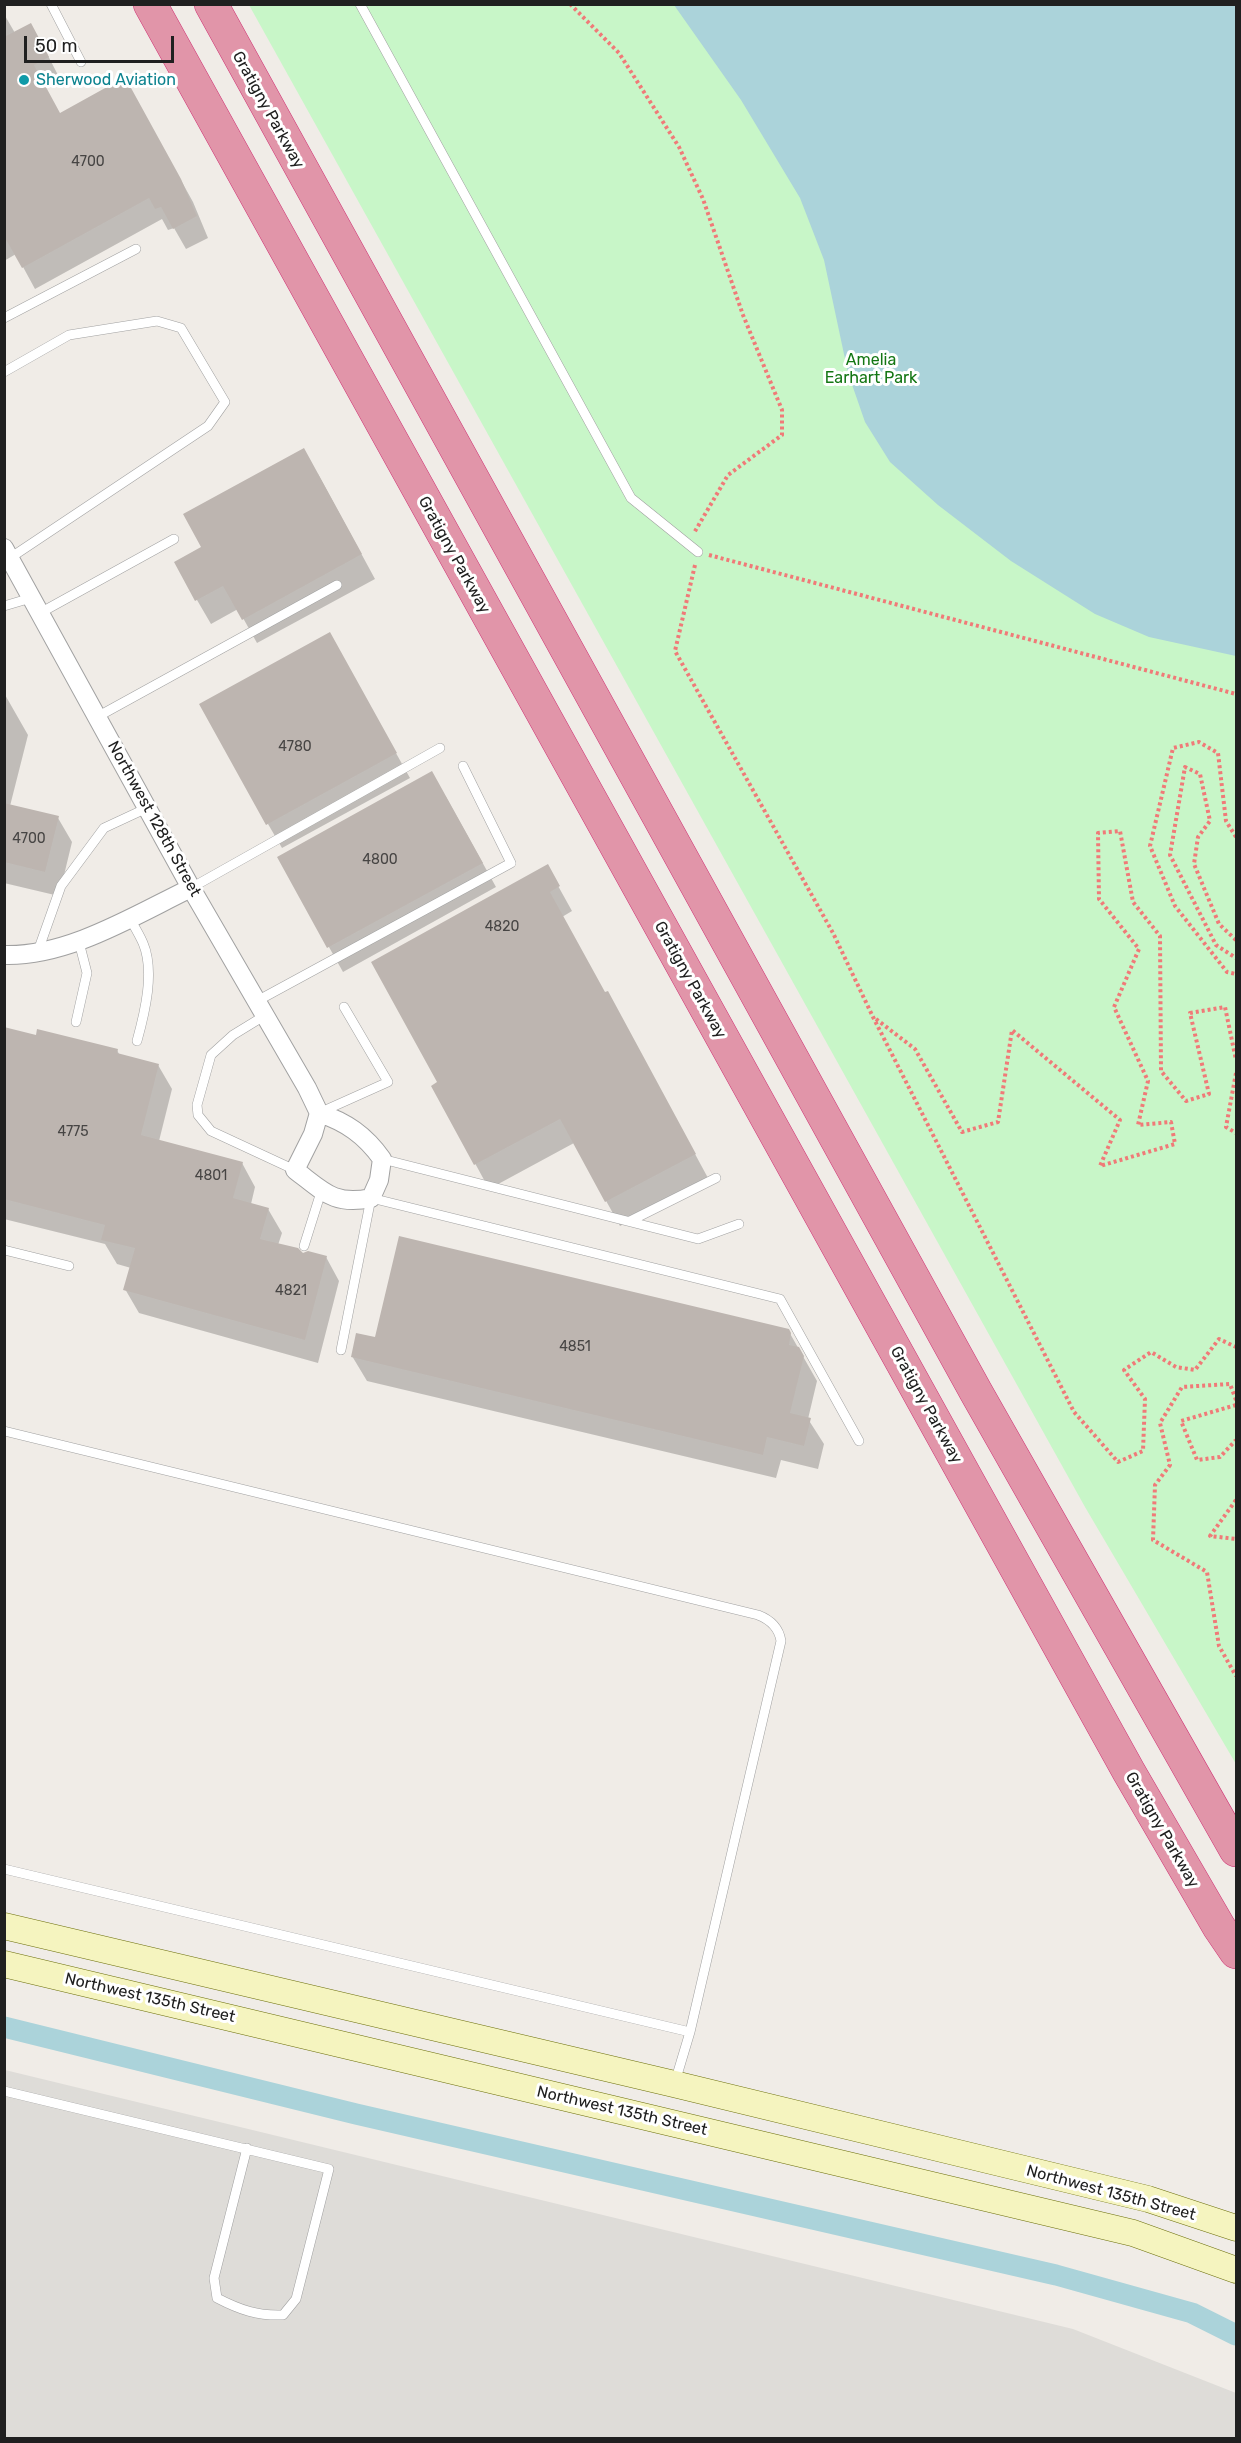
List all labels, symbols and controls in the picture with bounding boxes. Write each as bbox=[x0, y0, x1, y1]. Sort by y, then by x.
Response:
scale bar bbox=[27, 24, 177, 62]
text: 50 m bbox=[35, 35, 78, 57]
street label: Gratigny Parkway bbox=[228, 48, 308, 172]
place label: Sherwood Aviation bbox=[36, 70, 176, 90]
marker: Sherwood Aviation bbox=[17, 73, 31, 87]
house number: 4700 bbox=[71, 154, 105, 170]
park label: Amelia Earhart Park bbox=[825, 350, 917, 388]
street label: Gratigny Parkway bbox=[414, 493, 494, 617]
street label: Northwest 128th Street bbox=[103, 738, 205, 900]
house number: 4780 bbox=[278, 739, 312, 755]
house number: 4700 bbox=[12, 831, 46, 847]
house number: 4800 bbox=[362, 852, 398, 868]
street label: Gratigny Parkway bbox=[650, 918, 730, 1042]
house number: 4820 bbox=[485, 919, 519, 935]
house number: 4775 bbox=[57, 1124, 89, 1140]
house number: 4801 bbox=[195, 1168, 227, 1184]
house number: 4821 bbox=[275, 1283, 307, 1299]
house number: 4851 bbox=[559, 1339, 591, 1355]
street label: Gratigny Parkway bbox=[886, 1343, 966, 1467]
street label: Gratigny Parkway bbox=[1121, 1769, 1203, 1891]
street label: Northwest 135th Street bbox=[63, 1969, 237, 2027]
street label: Northwest 135th Street bbox=[535, 2082, 709, 2140]
street label: Northwest 135th Street bbox=[1024, 2161, 1198, 2225]

